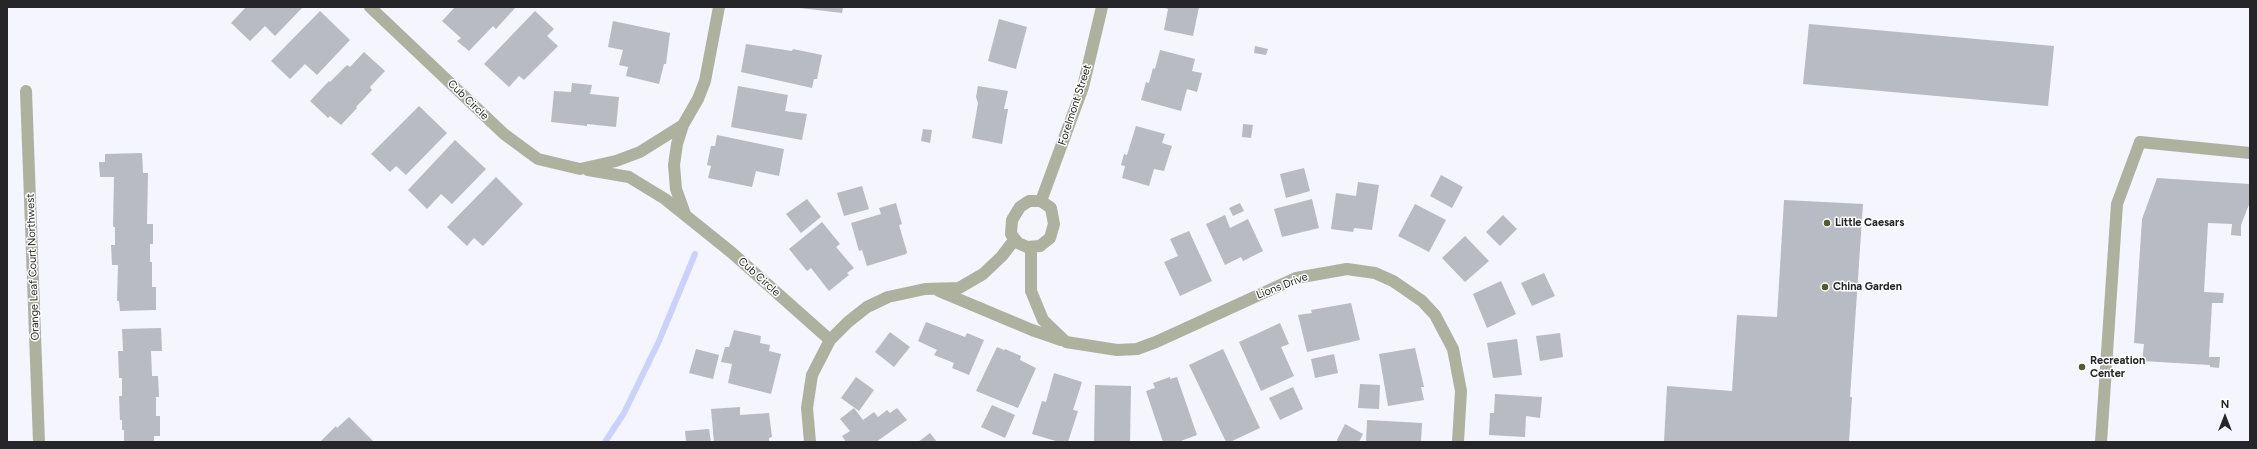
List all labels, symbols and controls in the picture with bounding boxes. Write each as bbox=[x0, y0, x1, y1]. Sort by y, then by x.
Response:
street label: Forelmont Street bbox=[1056, 63, 1094, 147]
street label: Cub Circle bbox=[445, 77, 491, 123]
street label: Orange Leaf Court Northwest bbox=[24, 193, 42, 341]
place label: Little Caesars bbox=[1835, 216, 1904, 230]
marker: Little Caesars bbox=[1822, 218, 1832, 228]
street label: Cub Circle bbox=[735, 255, 783, 299]
street label: Lions Drive bbox=[1254, 270, 1310, 302]
place label: China Garden bbox=[1833, 280, 1902, 294]
marker: China Garden bbox=[1820, 282, 1830, 292]
place label: Recreation Center bbox=[2090, 354, 2145, 380]
marker: Recreation Center bbox=[2077, 362, 2087, 372]
north arrow bbox=[2205, 397, 2245, 437]
text: N bbox=[2221, 398, 2229, 411]

